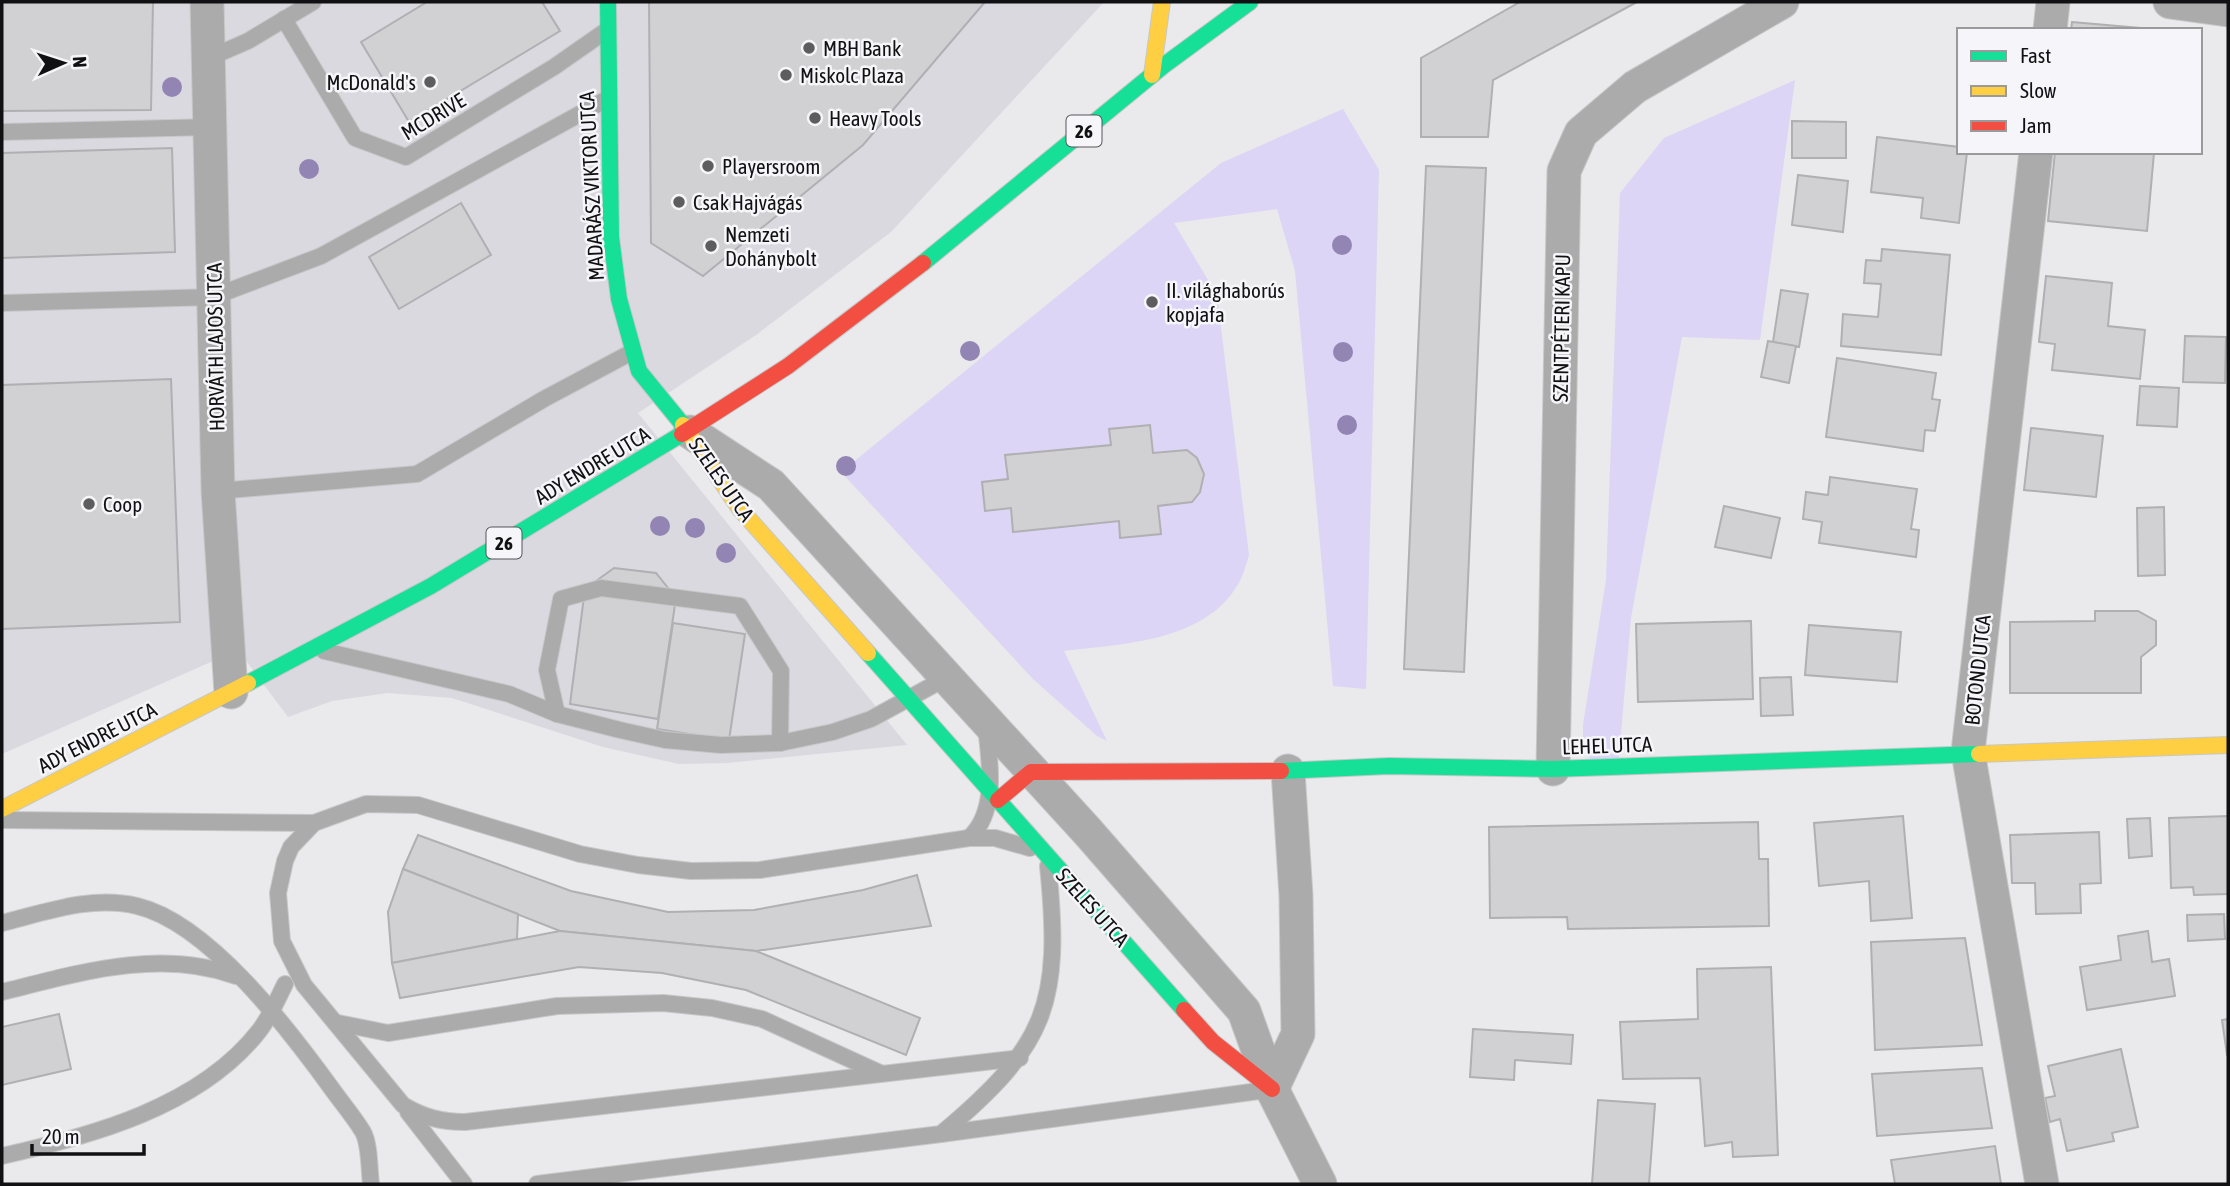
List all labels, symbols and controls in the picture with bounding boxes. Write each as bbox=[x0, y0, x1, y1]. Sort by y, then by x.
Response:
north arrow bbox=[28, 28, 98, 98]
legend bbox=[1957, 28, 2202, 154]
place label: MBH Bank bbox=[823, 36, 901, 60]
marker: MBH Bank bbox=[801, 40, 817, 56]
text: Fast bbox=[2020, 43, 2051, 67]
text: N bbox=[69, 56, 91, 68]
place label: Miskolc Plaza bbox=[800, 63, 904, 87]
marker: Miskolc Plaza bbox=[778, 67, 794, 83]
place label: McDonald's bbox=[326, 70, 416, 94]
marker: McDonald's bbox=[422, 74, 438, 90]
text: Slow bbox=[2020, 78, 2057, 102]
street label: MCDRIVE bbox=[397, 88, 469, 144]
street label: MADARÁSZ VIKTOR UTCA bbox=[574, 90, 608, 281]
place label: Heavy Tools bbox=[829, 106, 921, 130]
marker: Heavy Tools bbox=[807, 110, 823, 126]
text: Jam bbox=[2020, 113, 2052, 137]
road number: 26 bbox=[1066, 116, 1102, 146]
place label: Playersroom bbox=[722, 154, 820, 178]
marker: Playersroom bbox=[700, 158, 716, 174]
place label: Csak Hajvágás bbox=[693, 190, 803, 214]
marker: Csak Hajvágás bbox=[671, 194, 687, 210]
place label: Nemzeti Dohánybolt bbox=[725, 222, 817, 270]
marker: Nemzeti Dohánybolt bbox=[703, 238, 719, 254]
street label: SZENTPÉTERI KAPU bbox=[1548, 254, 1574, 402]
street label: HORVÁTH LAJOS UTCA bbox=[202, 262, 228, 431]
place label: II. világhaborús kopjafa bbox=[1166, 278, 1285, 326]
marker: II. világhaborús kopjafa bbox=[1144, 294, 1160, 310]
street label: ADY ENDRE UTCA bbox=[530, 421, 654, 509]
street label: SZELES UTCA bbox=[684, 432, 760, 526]
place label: Coop bbox=[103, 492, 142, 516]
marker: Coop bbox=[81, 496, 97, 512]
road number: 26 bbox=[486, 528, 522, 558]
street label: BOTOND UTCA bbox=[1959, 613, 1995, 726]
street label: ADY ENDRE UTCA bbox=[34, 696, 161, 777]
street label: LEHEL UTCA bbox=[1562, 731, 1653, 759]
street label: SZELES UTCA bbox=[1052, 863, 1135, 952]
scale bar bbox=[32, 1112, 144, 1156]
text: 20 m bbox=[42, 1124, 80, 1148]

